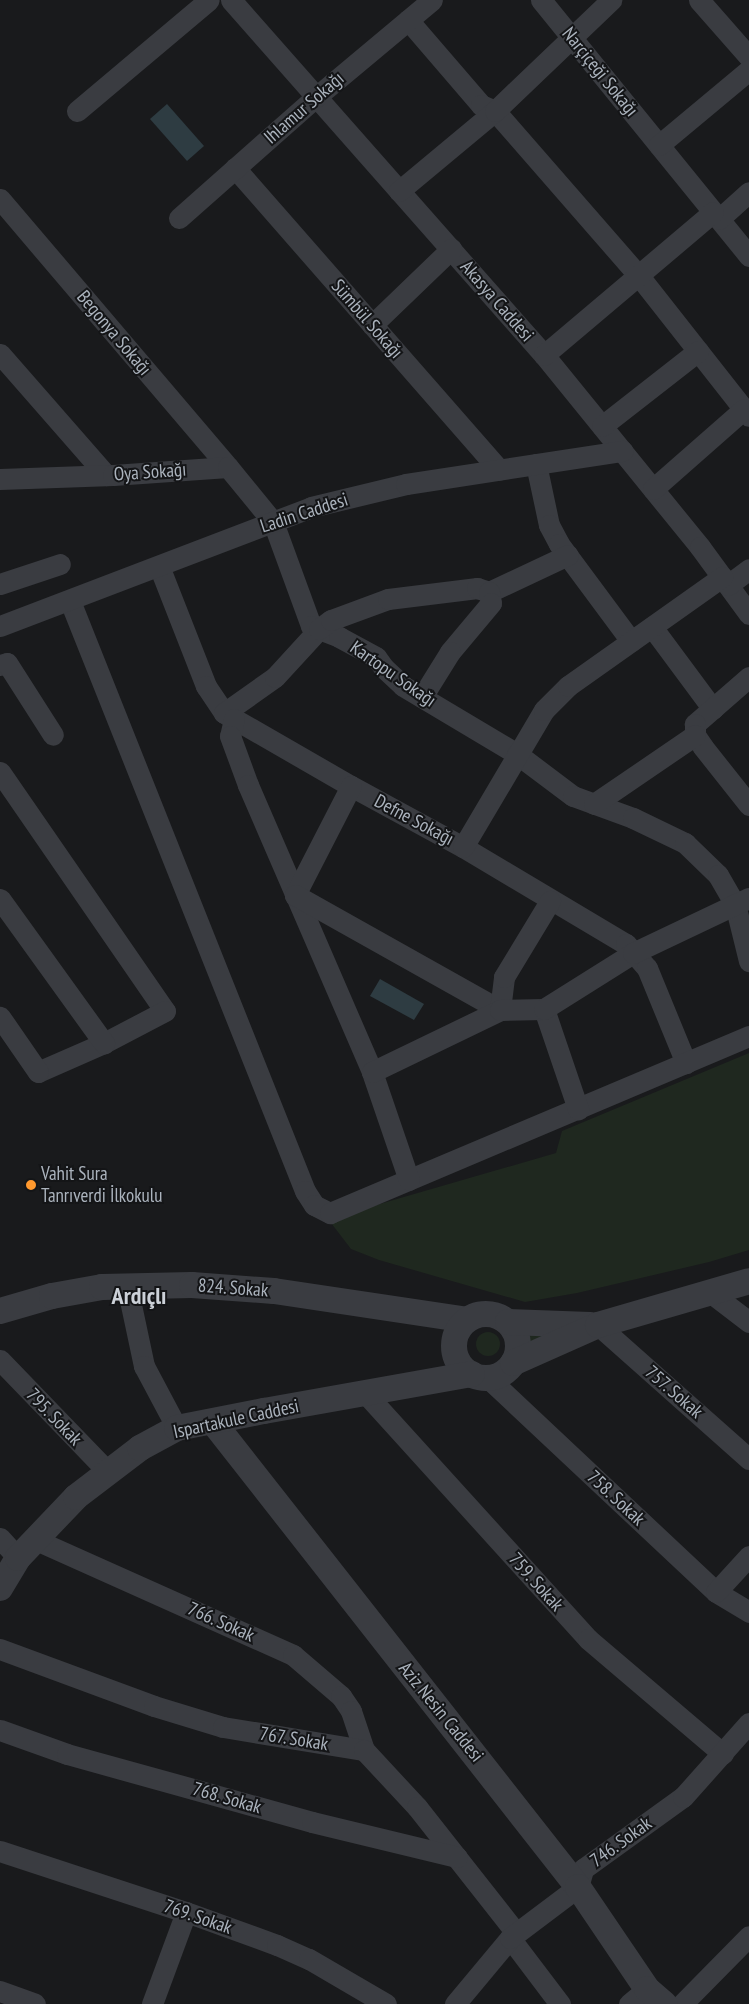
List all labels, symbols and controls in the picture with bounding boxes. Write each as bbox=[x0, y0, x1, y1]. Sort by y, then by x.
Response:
street label: Narçiçeği Sokağı bbox=[557, 23, 643, 121]
street label: Ihlamur Sokağı bbox=[259, 67, 349, 149]
street label: Akasya Caddesi bbox=[456, 256, 538, 346]
street label: Sümbül Sokağı bbox=[326, 275, 408, 363]
street label: Begonya Sokağı bbox=[72, 286, 156, 380]
street label: Oya Sokağı bbox=[113, 458, 187, 486]
street label: Ladin Caddesi bbox=[257, 488, 351, 538]
street label: Kartopu Sokağı bbox=[346, 636, 440, 712]
street label: Defne Sokağı bbox=[370, 790, 458, 850]
place label: Vahit Sura Tanrıverdi İlkokulu bbox=[41, 1163, 162, 1207]
marker: Vahit Sura Tanrıverdi İlkokulu bbox=[25, 1179, 37, 1191]
street label: 824. Sokak bbox=[196, 1274, 270, 1302]
district label: Ardıçlı bbox=[112, 1282, 166, 1310]
street label: 757. Sokak bbox=[640, 1360, 708, 1424]
street label: 795. Sokak bbox=[21, 1383, 87, 1451]
street label: Ispartakule Caddesi bbox=[171, 1395, 301, 1443]
street label: 758. Sokak bbox=[582, 1465, 650, 1531]
street label: 759. Sokak bbox=[504, 1548, 568, 1616]
street label: 766. Sokak bbox=[184, 1597, 258, 1647]
street label: Aziz Nesin Caddesi bbox=[394, 1657, 488, 1767]
street label: 767. Sokak bbox=[258, 1722, 330, 1756]
street label: 768. Sokak bbox=[189, 1777, 265, 1819]
street label: 746. Sokak bbox=[585, 1812, 657, 1872]
street label: 769. Sokak bbox=[160, 1895, 236, 1939]

